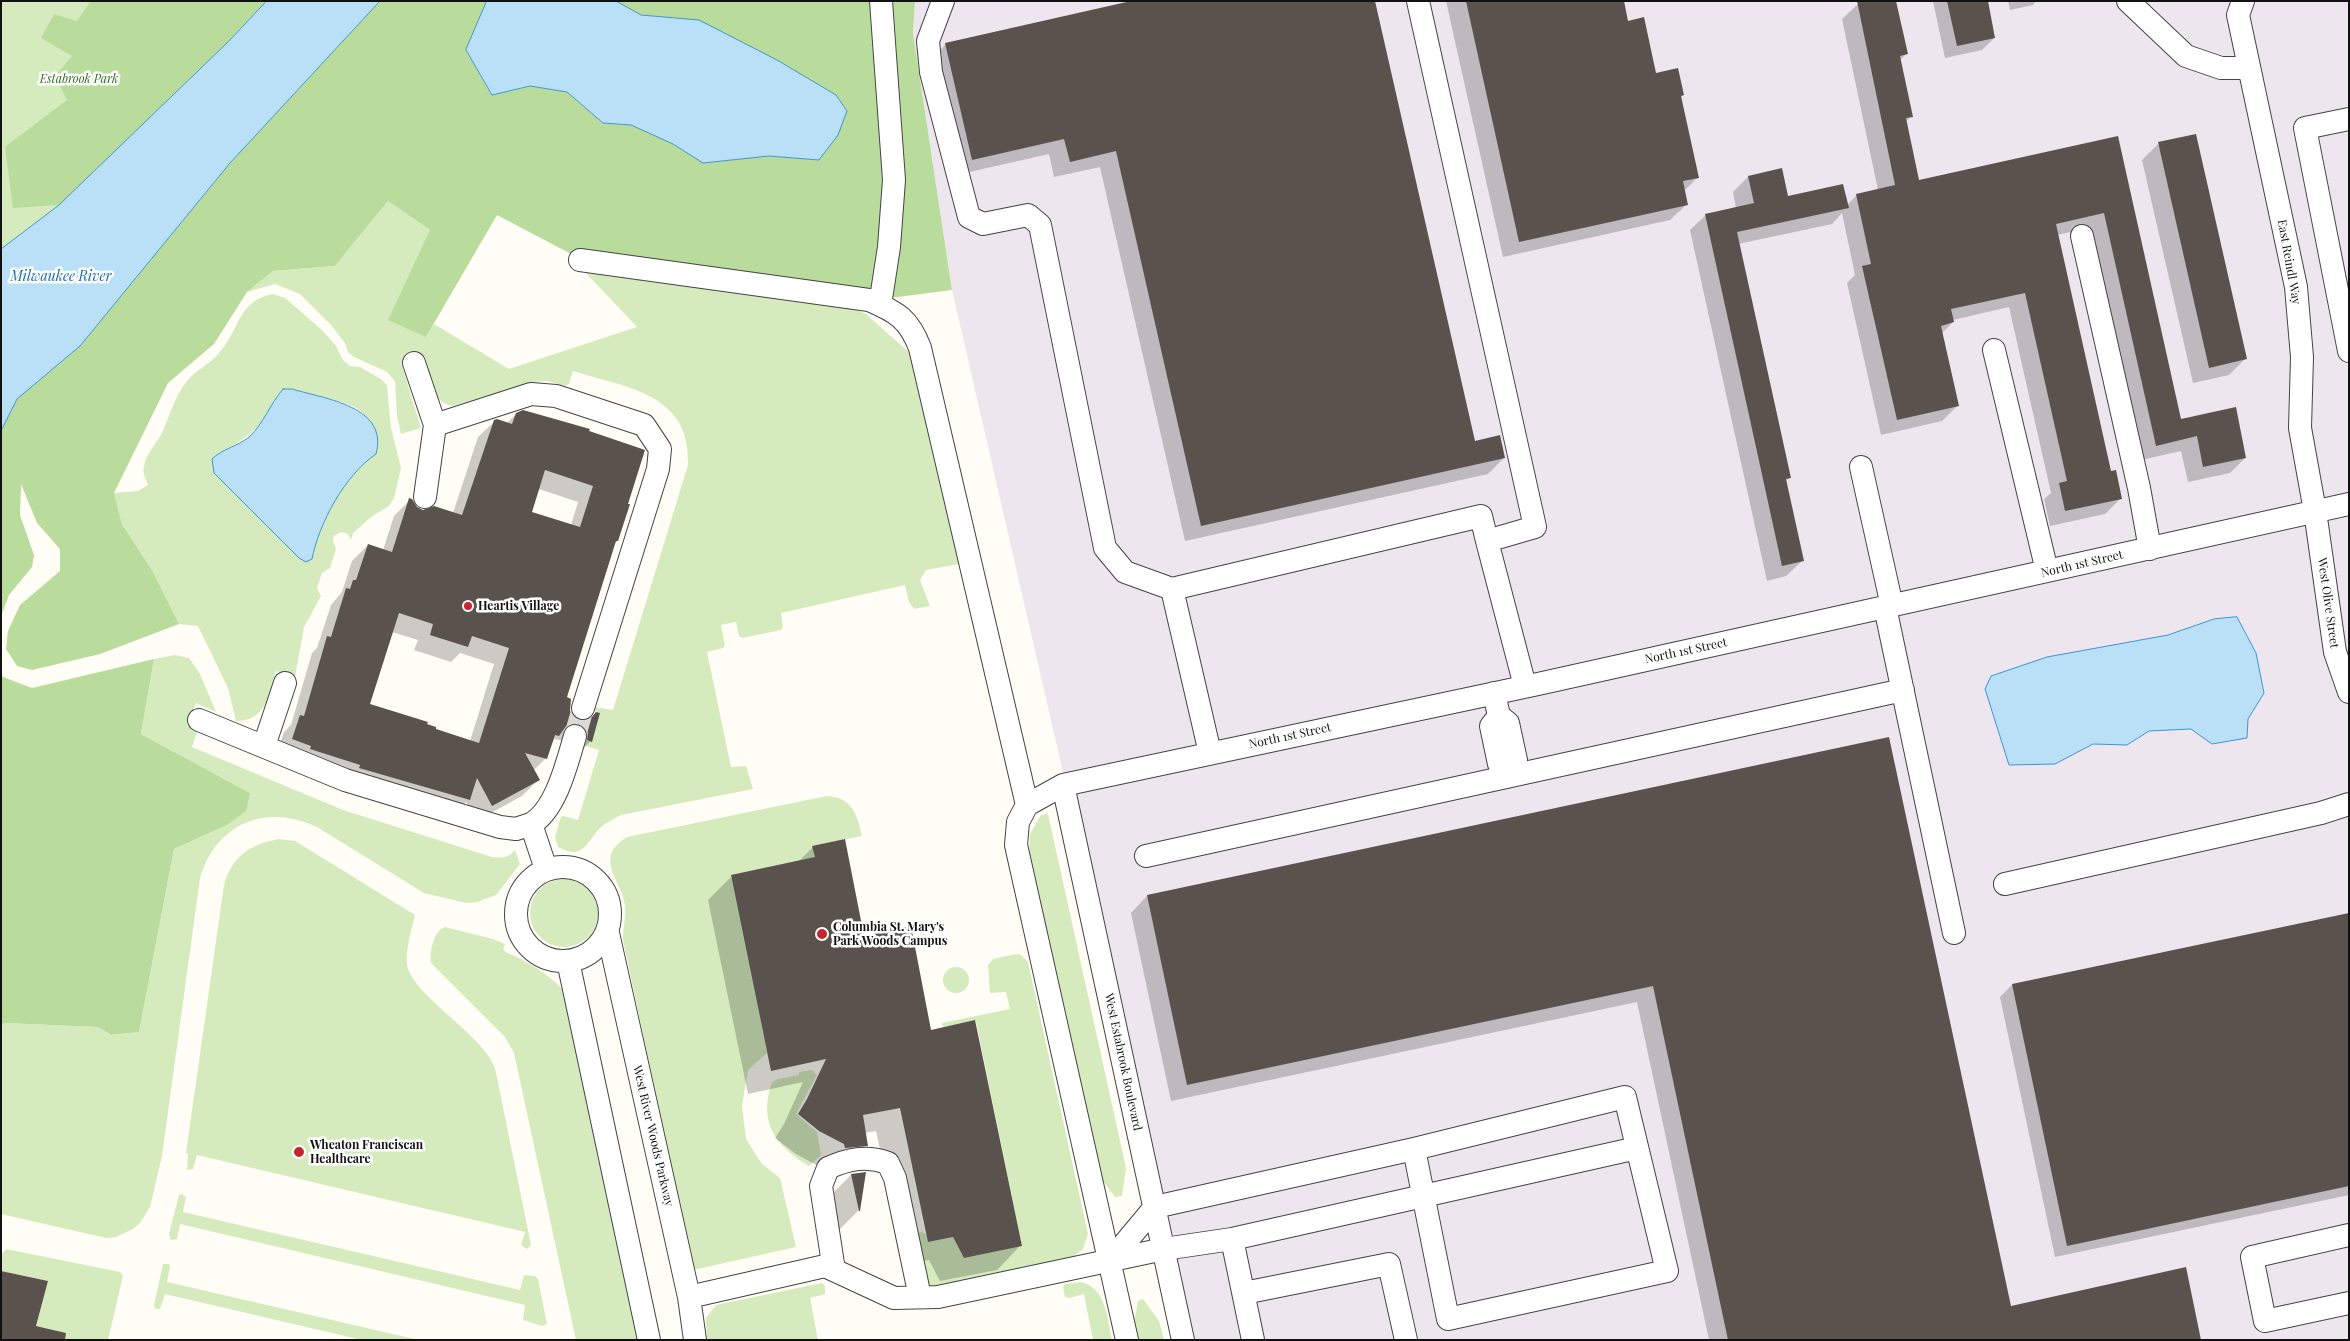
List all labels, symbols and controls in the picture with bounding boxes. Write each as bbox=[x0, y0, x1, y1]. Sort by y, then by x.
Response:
park label: Estabrook Park bbox=[40, 72, 118, 86]
street label: East Reindl Way bbox=[2274, 218, 2304, 306]
water label: Milwaukee River bbox=[11, 269, 111, 285]
street label: North 1st Street bbox=[2040, 548, 2124, 580]
street label: West Olive Street bbox=[2315, 557, 2341, 649]
place label: Heartis Village bbox=[478, 599, 559, 613]
marker: Heartis Village bbox=[462, 600, 474, 612]
street label: North 1st Street bbox=[1644, 635, 1728, 667]
street label: North 1st Street bbox=[1248, 720, 1332, 752]
place label: Columbia St. Mary's Park Woods Campus bbox=[833, 920, 947, 948]
marker: Columbia St. Mary's Park Woods Campus bbox=[815, 927, 829, 941]
street label: West Estabrook Boulevard bbox=[1101, 992, 1145, 1132]
street label: West River Woods Parkway bbox=[630, 1064, 676, 1208]
place label: Wheaton Franciscan Healthcare bbox=[310, 1138, 423, 1166]
marker: Wheaton Franciscan Healthcare bbox=[292, 1145, 306, 1159]

